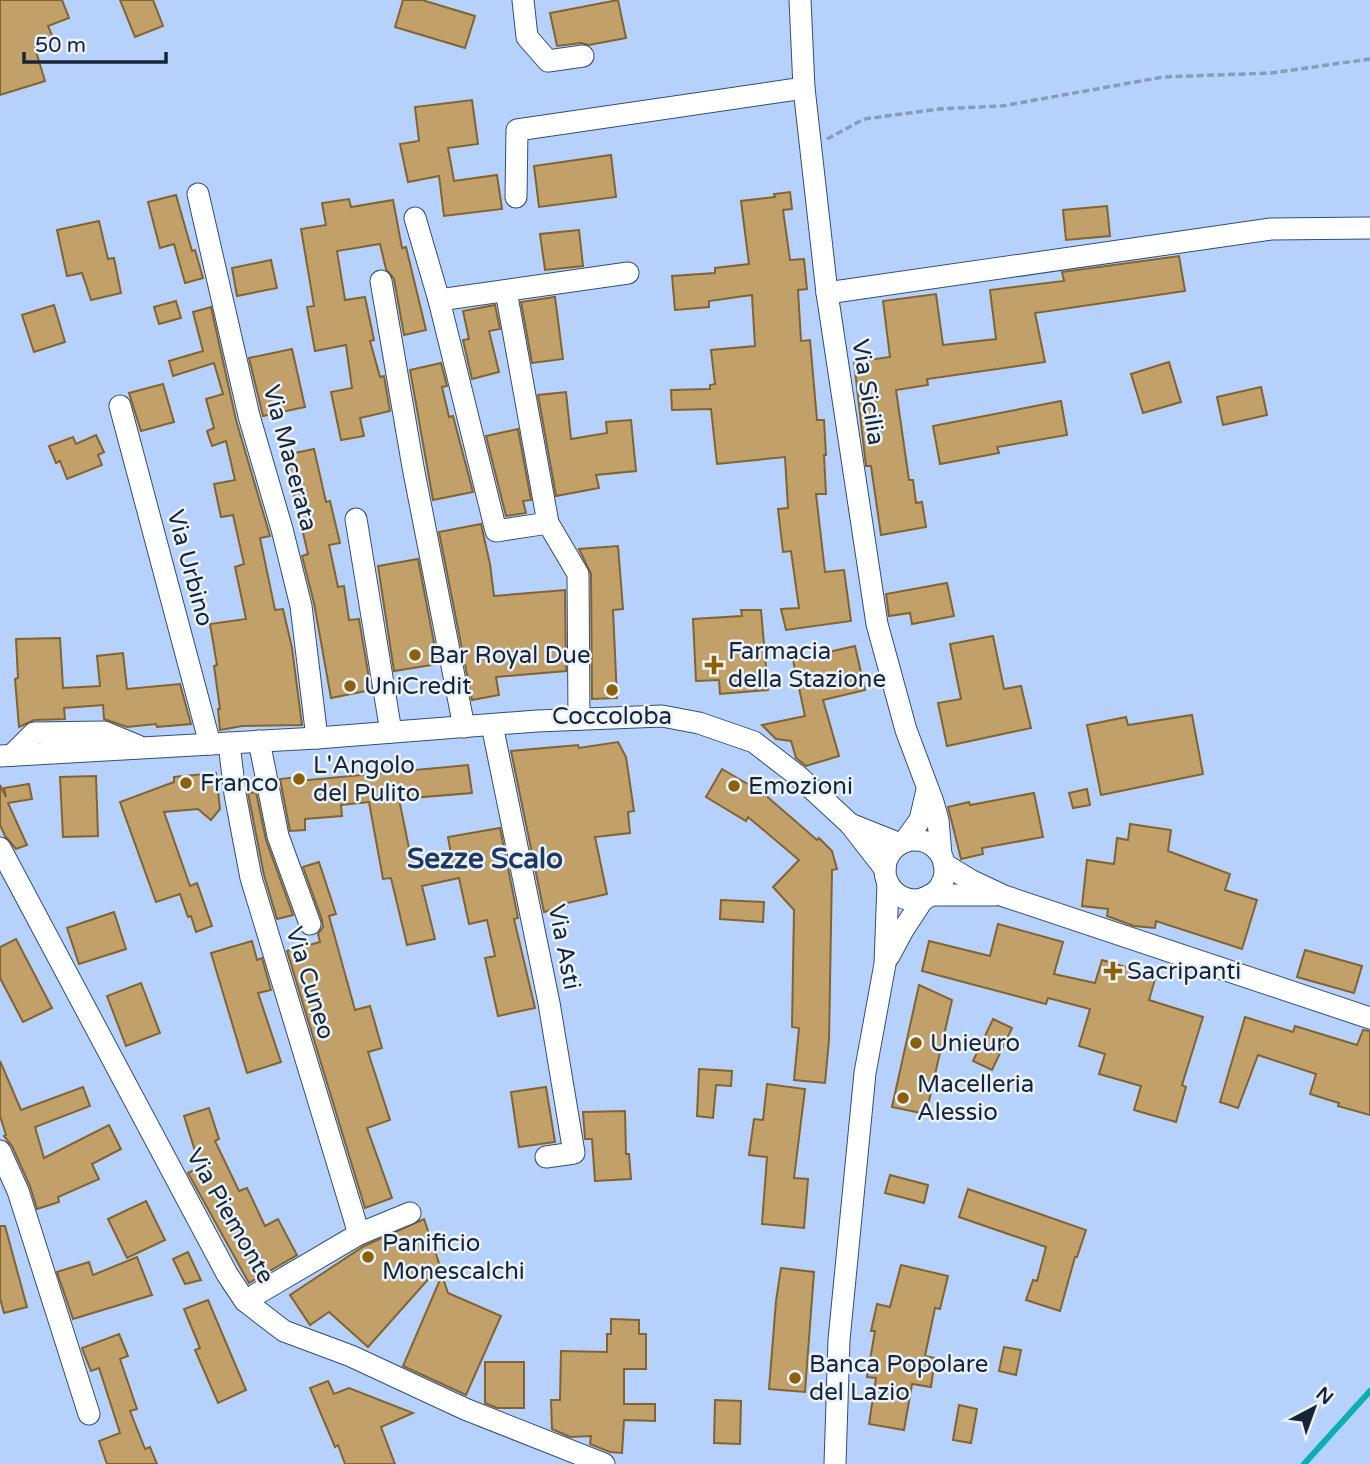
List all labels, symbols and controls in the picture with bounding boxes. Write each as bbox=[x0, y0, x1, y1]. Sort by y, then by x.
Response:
scale bar bbox=[24, 21, 166, 65]
text: 50 m bbox=[35, 33, 86, 58]
street label: Via Sicilia bbox=[845, 337, 891, 447]
street label: Via Macerata bbox=[257, 382, 323, 534]
street label: Via Urbino bbox=[161, 507, 219, 629]
place label: Farmacia della Stazione bbox=[728, 637, 886, 694]
place label: Bar Royal Due bbox=[429, 641, 591, 670]
marker: Bar Royal Due bbox=[407, 647, 423, 663]
marker: Farmacia della Stazione bbox=[706, 657, 722, 673]
place label: UniCredit bbox=[364, 672, 471, 701]
marker: UniCredit bbox=[342, 678, 358, 694]
marker: Coccoloba bbox=[604, 682, 620, 698]
place label: Coccoloba bbox=[552, 702, 672, 731]
place label: L'Angolo del Pulito bbox=[313, 751, 420, 808]
place label: Franco bbox=[200, 769, 279, 798]
marker: L'Angolo del Pulito bbox=[291, 771, 307, 787]
place label: Emozioni bbox=[748, 772, 853, 801]
marker: Franco bbox=[178, 775, 194, 791]
marker: Emozioni bbox=[726, 778, 742, 794]
district label: Sezze Scalo bbox=[407, 842, 563, 876]
street label: Via Asti bbox=[542, 902, 586, 992]
street label: Via Cuneo bbox=[279, 923, 341, 1043]
place label: Sacripanti bbox=[1127, 957, 1241, 986]
marker: Sacripanti bbox=[1105, 963, 1121, 979]
place label: Unieuro bbox=[930, 1029, 1020, 1058]
marker: Unieuro bbox=[908, 1035, 924, 1051]
place label: Macelleria Alessio bbox=[917, 1070, 1034, 1127]
marker: Macelleria Alessio bbox=[895, 1090, 911, 1106]
street label: Via Piemonte bbox=[180, 1143, 280, 1289]
place label: Panificio Monescalchi bbox=[382, 1229, 525, 1286]
marker: Panificio Monescalchi bbox=[360, 1249, 376, 1265]
place label: Banca Popolare del Lazio bbox=[809, 1350, 988, 1407]
marker: Banca Popolare del Lazio bbox=[787, 1370, 803, 1386]
north arrow bbox=[1279, 1373, 1349, 1443]
text: N bbox=[1312, 1383, 1337, 1409]

